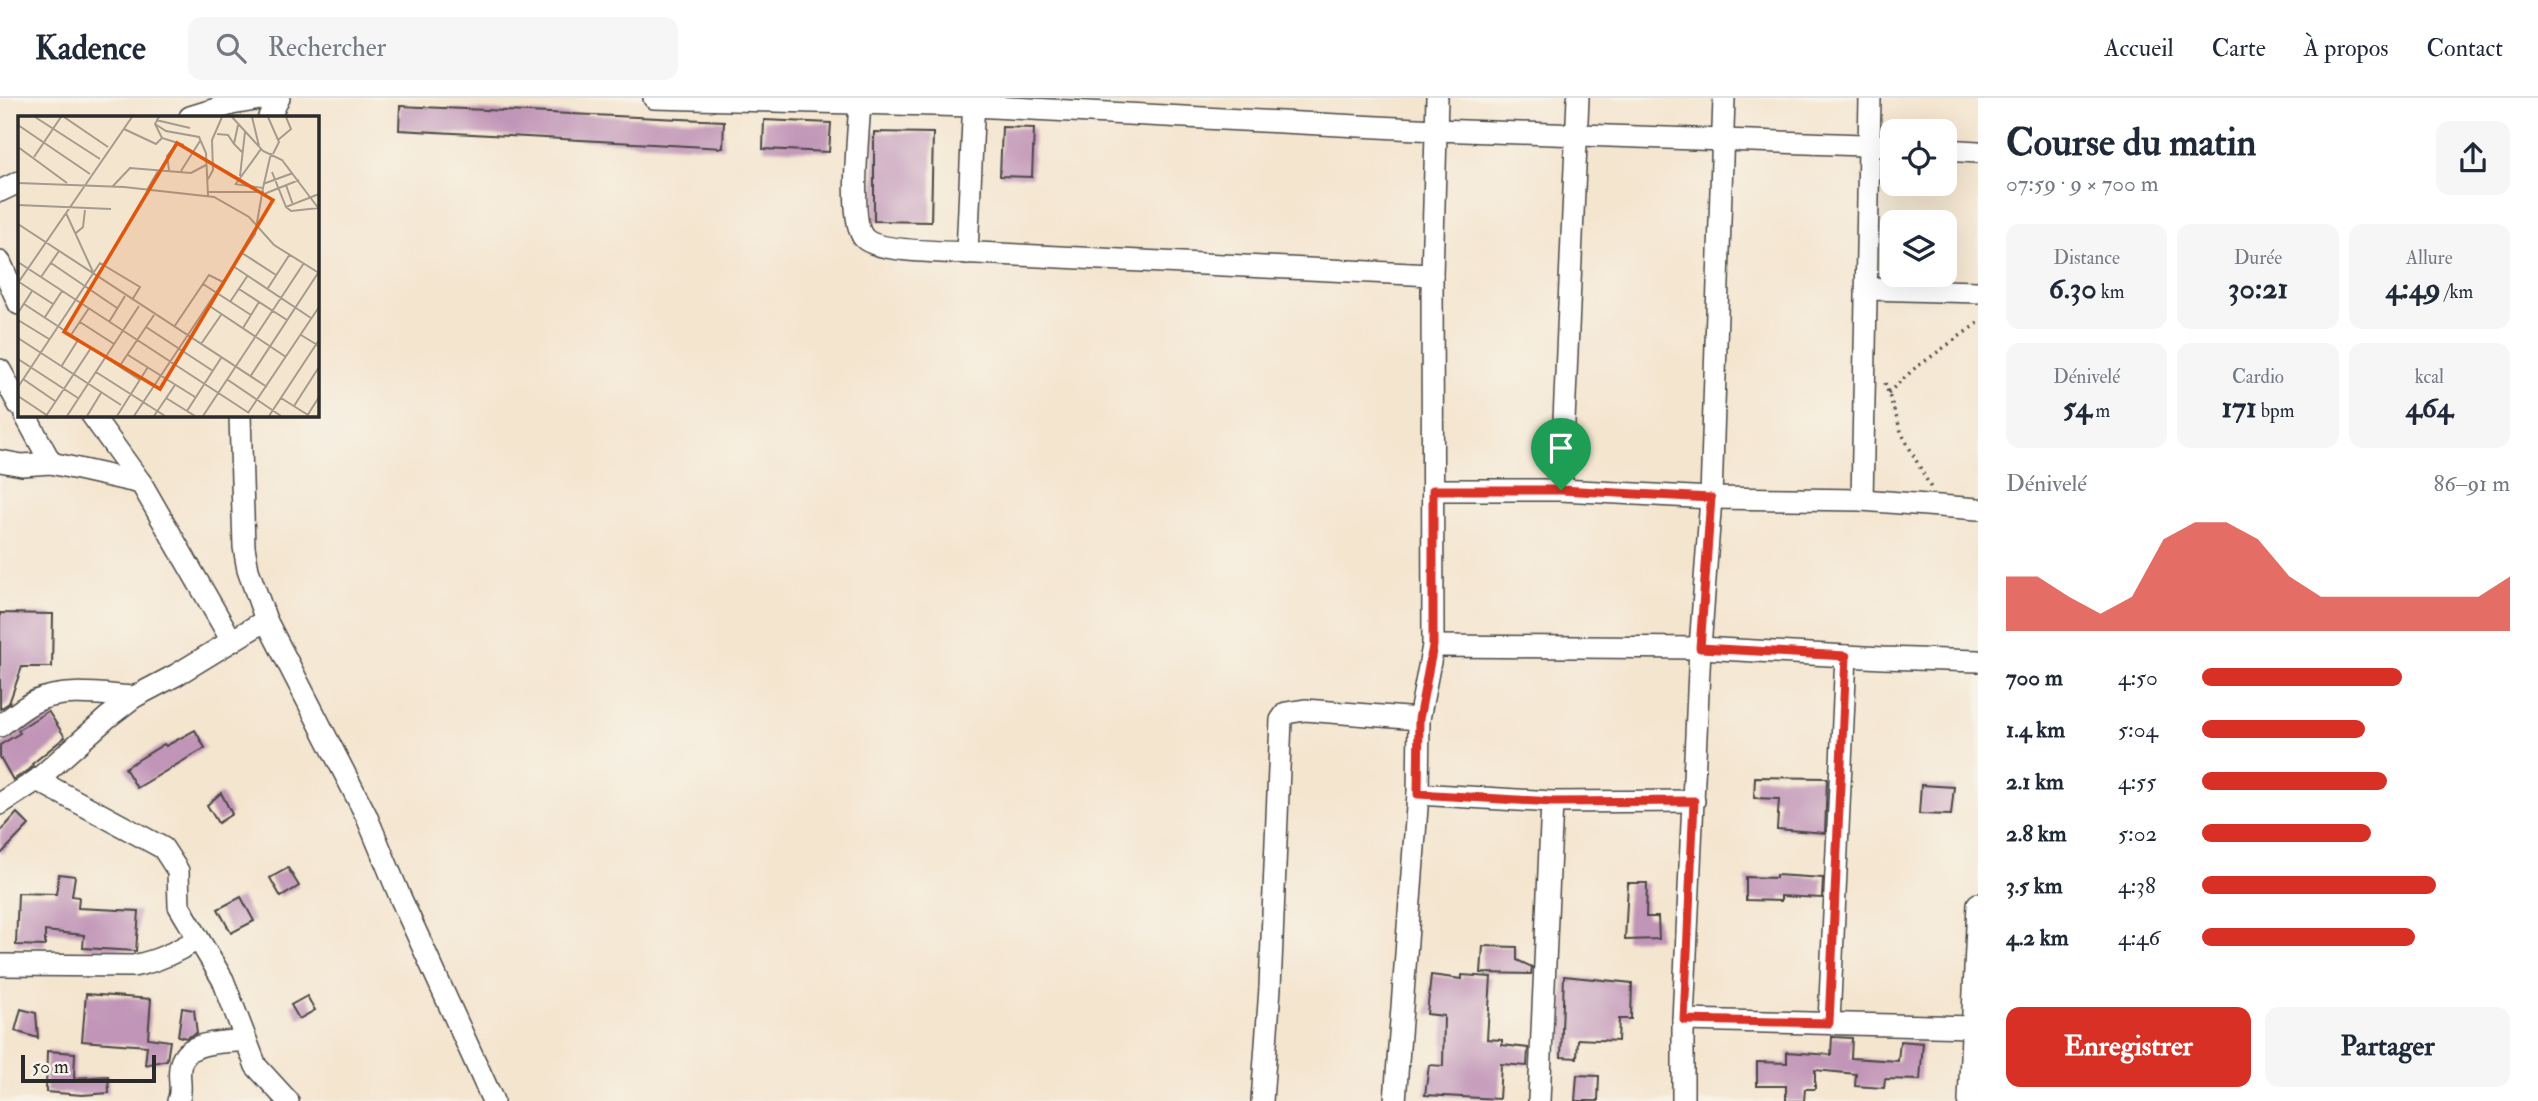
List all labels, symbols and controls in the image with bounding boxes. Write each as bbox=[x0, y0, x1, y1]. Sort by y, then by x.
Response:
search box bbox=[188, 17, 678, 80]
text: Kadence bbox=[35, 28, 146, 69]
icon: search bbox=[212, 29, 250, 67]
text: Rechercher bbox=[268, 32, 386, 64]
text: Accueil bbox=[2104, 33, 2174, 64]
text: Carte bbox=[2212, 33, 2266, 64]
text: À propos bbox=[2304, 33, 2389, 64]
text: Contact bbox=[2427, 33, 2503, 64]
inset map bbox=[18, 116, 318, 416]
map controls bbox=[1880, 119, 1957, 287]
button: locate bbox=[1880, 119, 1957, 196]
text: Course du matin bbox=[2006, 119, 2256, 167]
button: share bbox=[2436, 121, 2510, 195]
text: 07:59 · 9 × 700 m bbox=[2006, 169, 2158, 198]
button: layers bbox=[1880, 210, 1957, 287]
text: Distance bbox=[2053, 246, 2120, 270]
text: Durée bbox=[2234, 246, 2282, 270]
text: Allure bbox=[2406, 246, 2453, 270]
text: 6.30 bbox=[2049, 270, 2097, 307]
text: 30:21 bbox=[2228, 270, 2288, 307]
text: 4:49 bbox=[2385, 270, 2441, 307]
text: km bbox=[2097, 280, 2124, 304]
text: /km bbox=[2441, 280, 2473, 304]
text: Dénivelé bbox=[2053, 365, 2120, 389]
text: Cardio bbox=[2232, 365, 2284, 389]
text: kcal bbox=[2415, 365, 2444, 389]
text: 54 bbox=[2063, 389, 2092, 426]
text: 171 bbox=[2222, 389, 2257, 426]
text: 464 bbox=[2406, 389, 2453, 426]
text: m bbox=[2092, 399, 2110, 423]
text: bpm bbox=[2257, 399, 2294, 423]
pin bbox=[1531, 418, 1591, 490]
icon: arrive bbox=[1542, 429, 1580, 467]
text: Dénivelé bbox=[2006, 469, 2087, 498]
text: 86–91 m bbox=[2433, 469, 2510, 498]
text: 700 m bbox=[2006, 663, 2063, 692]
text: 4:50 bbox=[2118, 663, 2158, 692]
text: 1.4 km bbox=[2006, 715, 2065, 744]
text: 5:04 bbox=[2118, 715, 2158, 744]
text: 2.1 km bbox=[2006, 767, 2064, 796]
text: 4:55 bbox=[2118, 767, 2156, 796]
text: 2.8 km bbox=[2006, 819, 2067, 848]
text: 5:02 bbox=[2118, 819, 2157, 848]
text: 3.5 km bbox=[2006, 871, 2063, 900]
text: 4:38 bbox=[2118, 871, 2156, 900]
text: 4.2 km bbox=[2006, 923, 2069, 952]
text: 4:46 bbox=[2118, 923, 2160, 952]
button: Enregistrer bbox=[2006, 1007, 2251, 1087]
button: Partager bbox=[2265, 1007, 2510, 1087]
scale bar bbox=[21, 1052, 156, 1084]
text: 50 m bbox=[32, 1055, 69, 1079]

